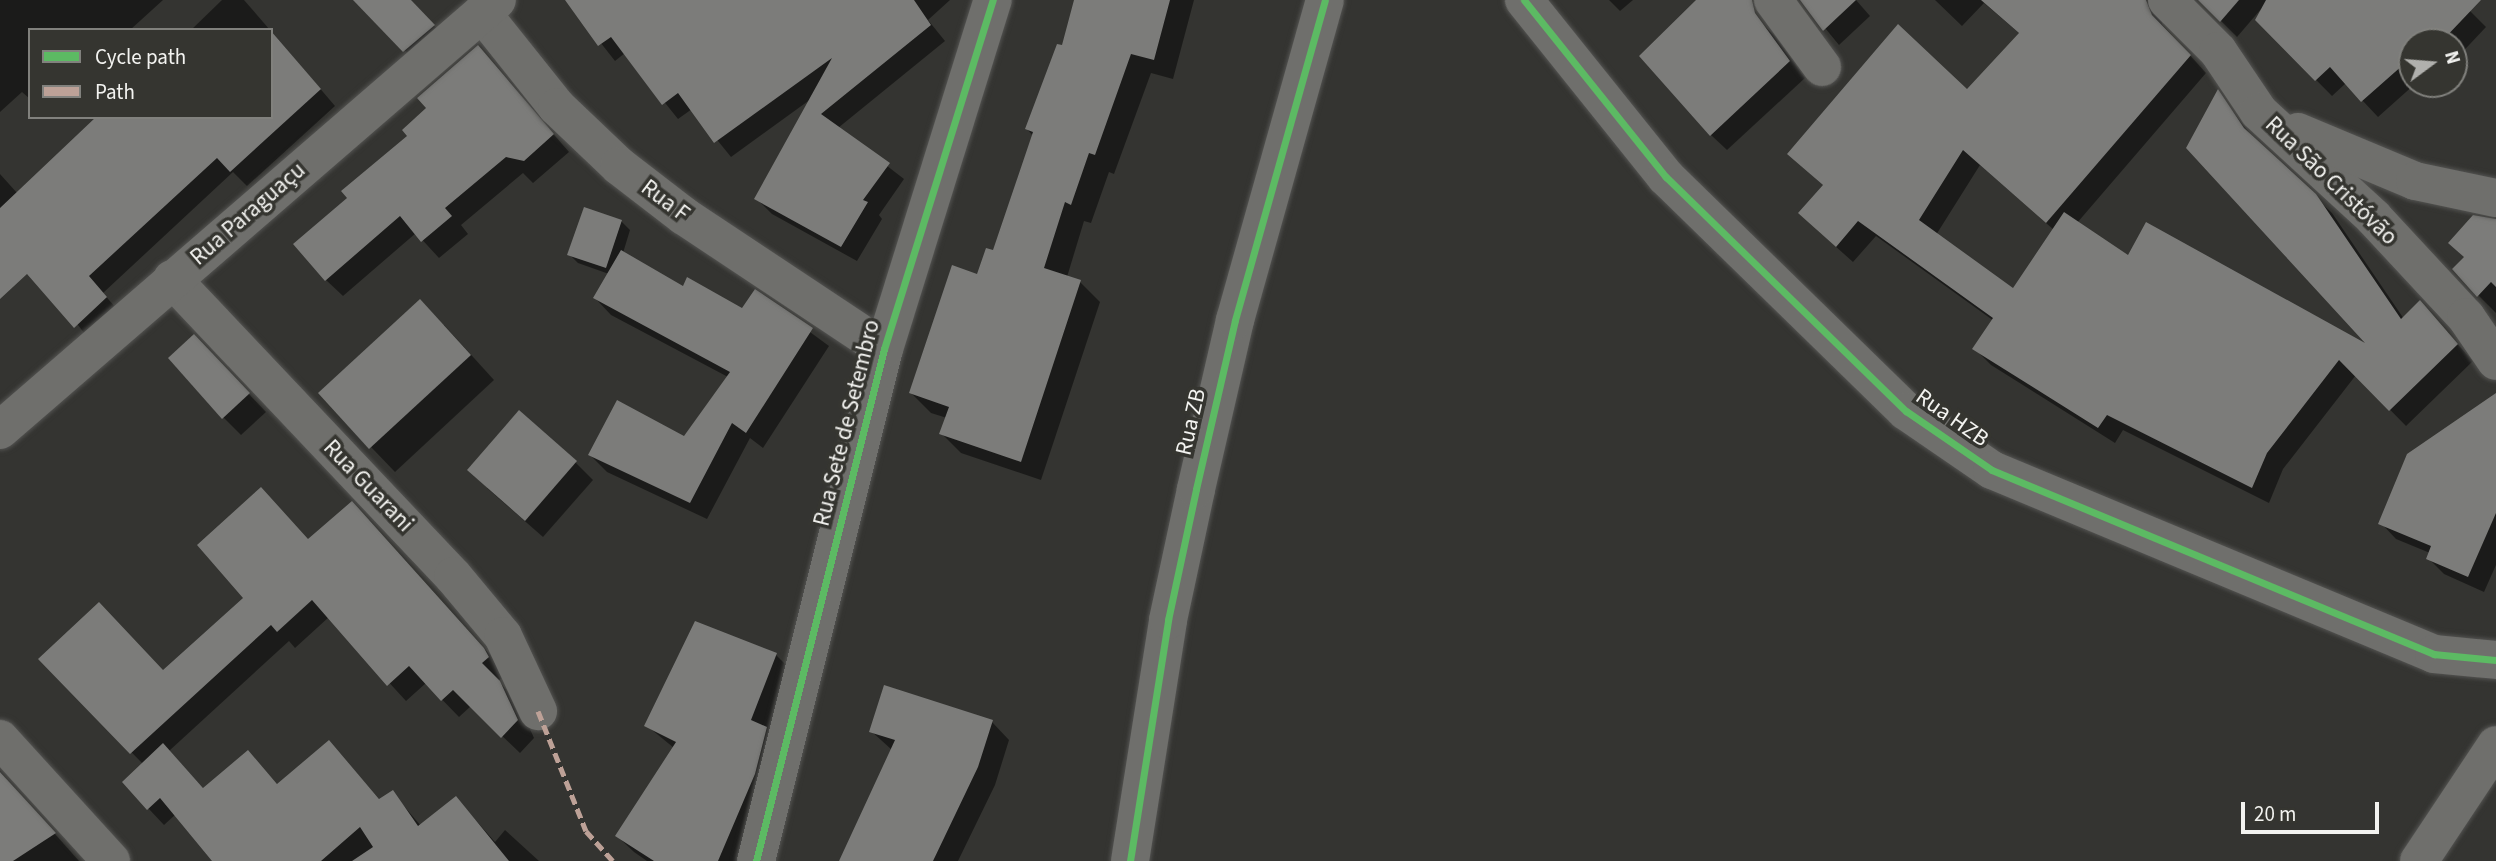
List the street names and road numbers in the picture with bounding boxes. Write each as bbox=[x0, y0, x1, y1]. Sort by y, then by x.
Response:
street label: Rua São Cristóvão bbox=[2259, 111, 2403, 251]
street label: Rua Paraguaçu bbox=[185, 157, 311, 271]
street label: Rua F bbox=[635, 174, 695, 228]
street label: Rua Sete de Setembro bbox=[808, 317, 886, 529]
street label: Rua HZB bbox=[1910, 383, 1994, 453]
street label: Rua ZB bbox=[1170, 386, 1212, 458]
street label: Rua Guarani bbox=[317, 434, 419, 538]

